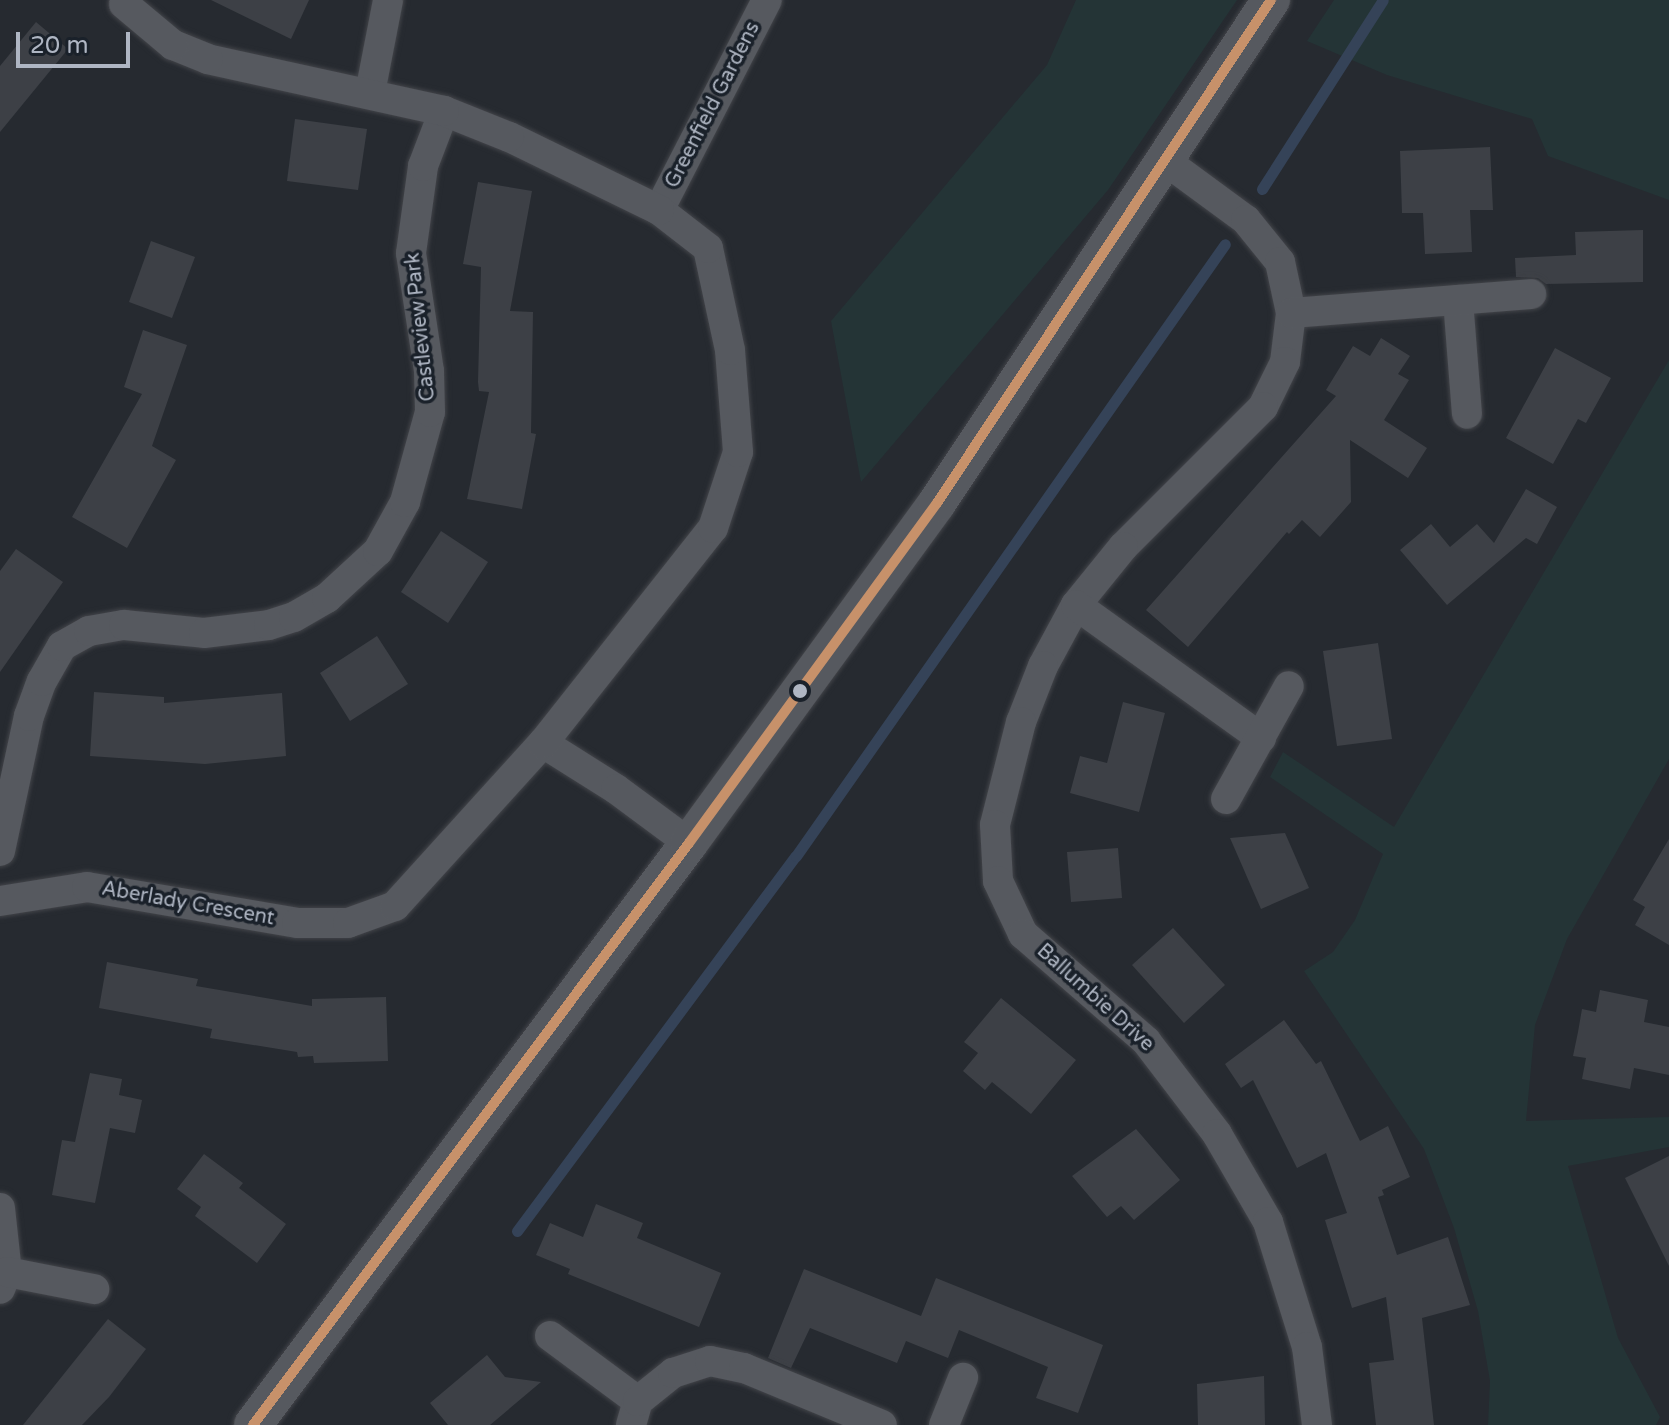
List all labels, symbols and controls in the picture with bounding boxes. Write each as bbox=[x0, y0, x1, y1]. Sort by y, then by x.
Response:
scale bar bbox=[20, 16, 134, 66]
street label: Greenfield Gardens bbox=[661, 18, 765, 192]
text: 20 m bbox=[30, 31, 88, 60]
street label: Castleview Park bbox=[401, 252, 441, 402]
unlabelled marker bbox=[792, 683, 808, 699]
street label: Aberlady Crescent bbox=[100, 877, 276, 931]
street label: Ballumbie Drive bbox=[1032, 939, 1158, 1057]

